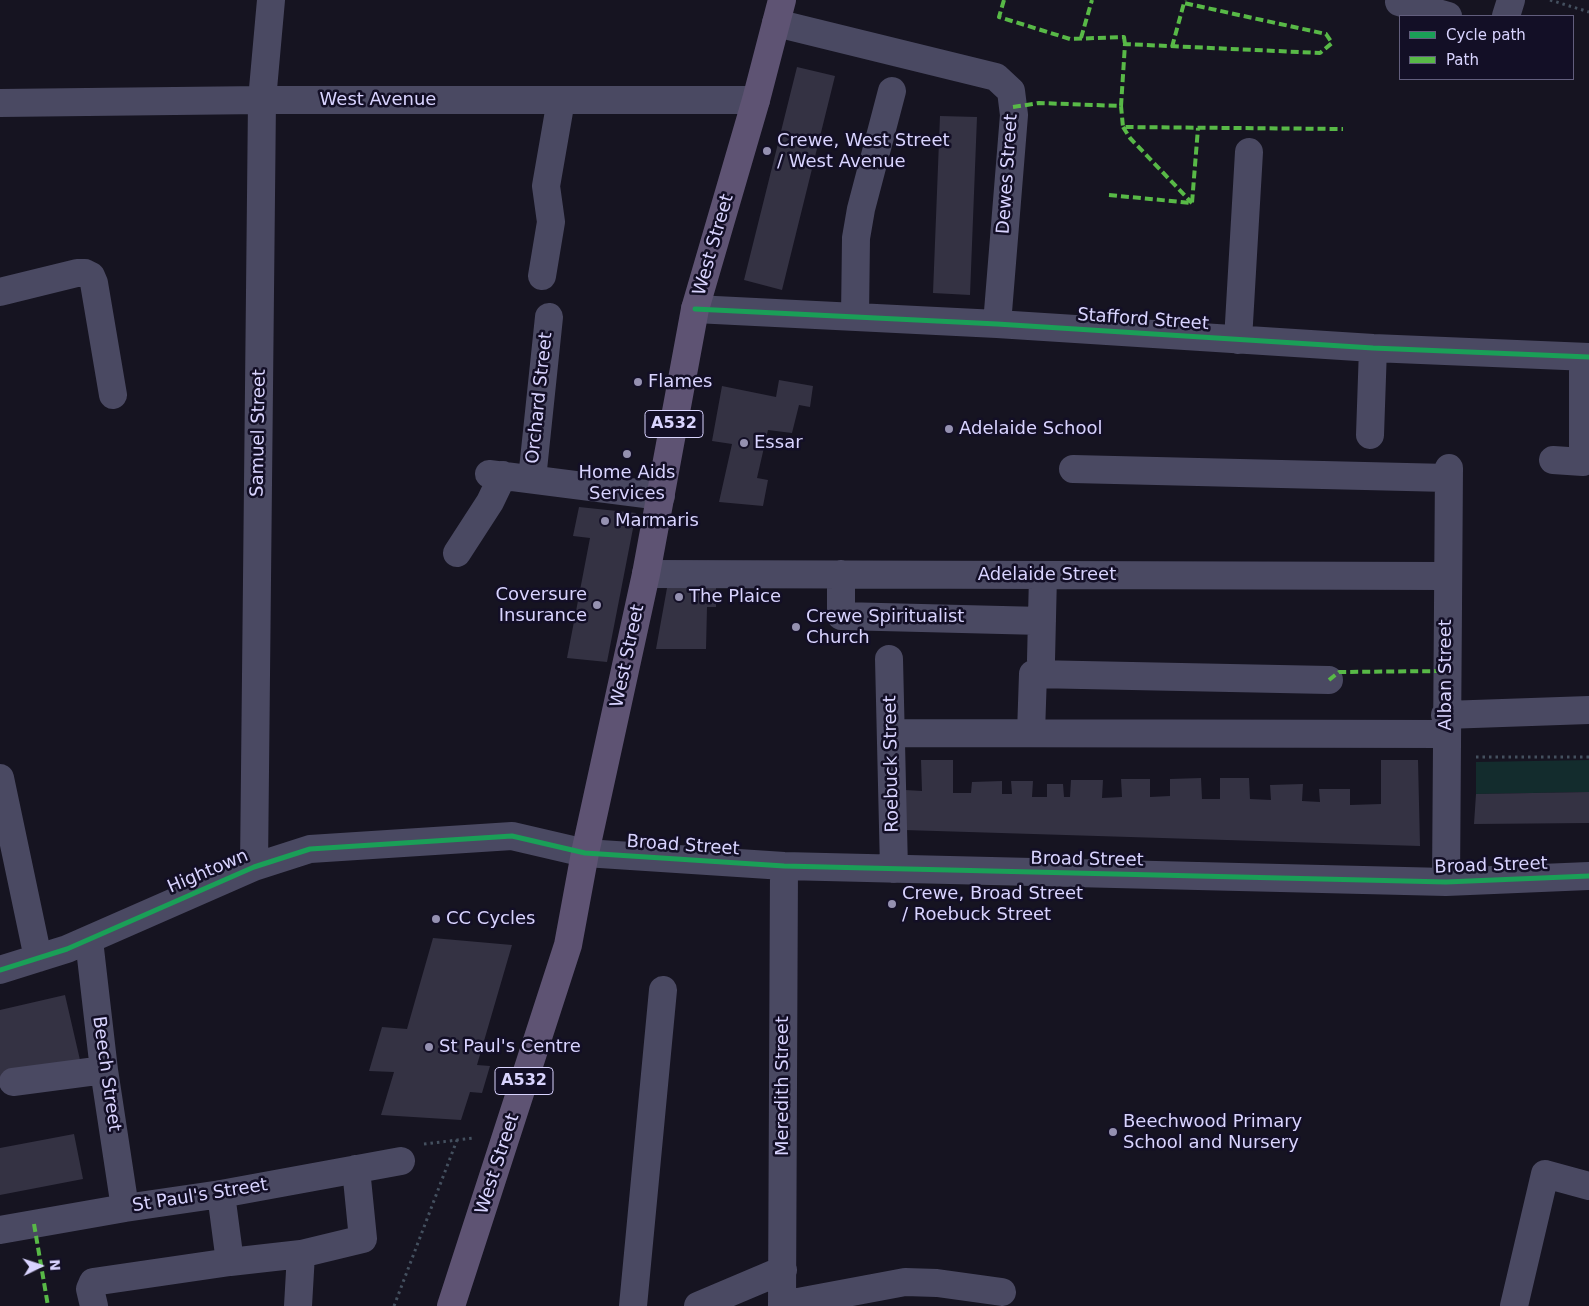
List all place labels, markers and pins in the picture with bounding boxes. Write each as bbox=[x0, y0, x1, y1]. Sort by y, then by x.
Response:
place label: Crewe, West Street / West Avenue bbox=[777, 130, 950, 172]
marker: Crewe, West Street / West Avenue bbox=[761, 145, 773, 157]
place label: Flames bbox=[648, 371, 712, 393]
marker: Flames bbox=[632, 376, 644, 388]
place label: Adelaide School bbox=[959, 418, 1103, 440]
marker: Adelaide School bbox=[943, 423, 955, 435]
place label: Essar bbox=[754, 432, 803, 454]
marker: Essar bbox=[738, 437, 750, 449]
marker: Home Aids Services bbox=[621, 448, 633, 460]
place label: Home Aids Services bbox=[579, 462, 675, 504]
place label: Marmaris bbox=[615, 510, 699, 532]
marker: Marmaris bbox=[599, 515, 611, 527]
place label: Coversure Insurance bbox=[495, 584, 587, 626]
place label: The Plaice bbox=[689, 586, 781, 608]
marker: The Plaice bbox=[673, 591, 685, 603]
marker: Coversure Insurance bbox=[591, 599, 603, 611]
place label: Crewe Spiritualist Church bbox=[806, 606, 964, 649]
marker: Crewe Spiritualist Church bbox=[790, 621, 802, 633]
place label: Crewe, Broad Street / Roebuck Street bbox=[902, 883, 1083, 926]
marker: Crewe, Broad Street / Roebuck Street bbox=[886, 898, 898, 910]
place label: CC Cycles bbox=[446, 908, 535, 930]
marker: CC Cycles bbox=[430, 913, 442, 925]
place label: St Paul's Centre bbox=[439, 1036, 581, 1058]
marker: St Paul's Centre bbox=[423, 1041, 435, 1053]
place label: Beechwood Primary School and Nursery bbox=[1123, 1111, 1302, 1154]
marker: Beechwood Primary School and Nursery bbox=[1107, 1126, 1119, 1138]

